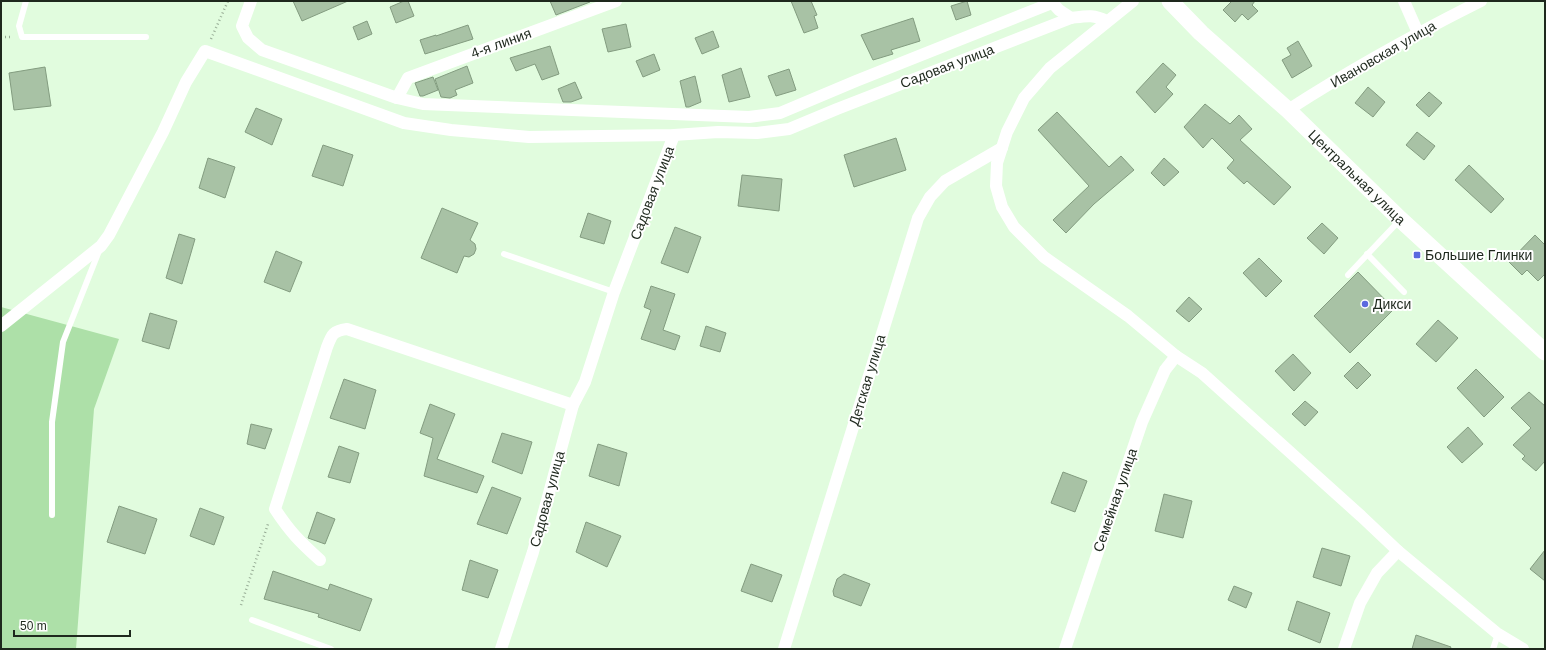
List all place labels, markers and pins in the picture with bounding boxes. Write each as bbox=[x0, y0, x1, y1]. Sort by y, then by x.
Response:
place label: Большие Глинки bbox=[1425, 247, 1532, 263]
marker: Большие Глинки bbox=[1412, 250, 1422, 260]
place label: Дикси bbox=[1373, 296, 1411, 312]
marker: Дикси bbox=[1360, 299, 1370, 309]

